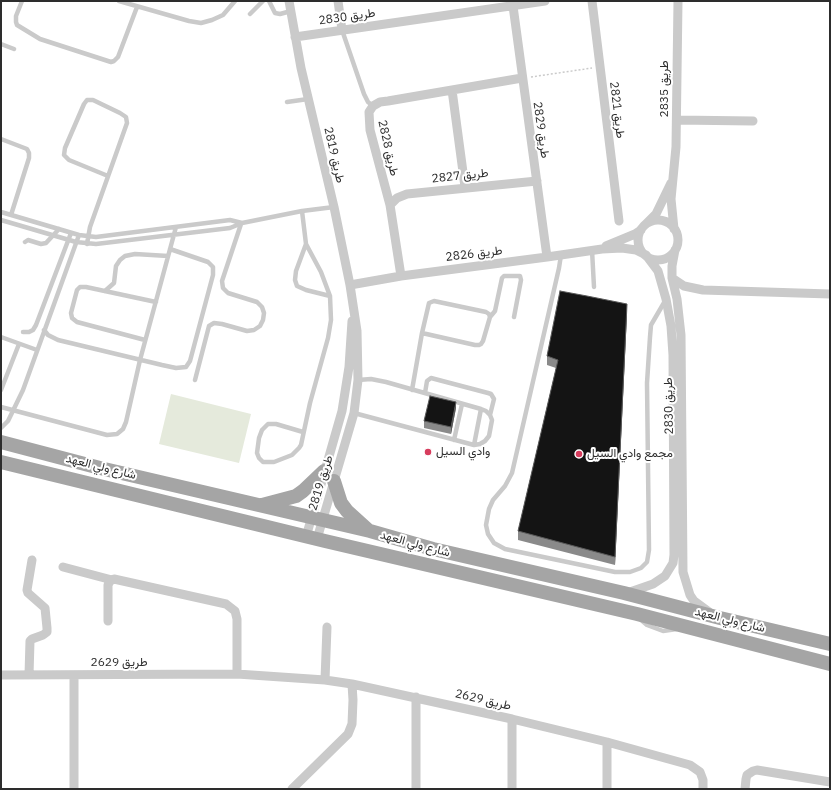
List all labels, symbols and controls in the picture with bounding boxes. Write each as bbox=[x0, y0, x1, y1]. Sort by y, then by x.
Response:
street label: طريق 2830 bbox=[318, 6, 376, 28]
street label: طريق 2835 bbox=[658, 60, 672, 118]
street label: طريق 2821 bbox=[606, 81, 628, 139]
street label: طريق 2829 bbox=[530, 101, 552, 159]
street label: طريق 2828 bbox=[375, 119, 401, 177]
street label: طريق 2819 bbox=[321, 126, 347, 184]
street label: طريق 2827 bbox=[431, 166, 489, 186]
street label: طريق 2826 bbox=[445, 243, 503, 265]
street label: طريق 2830 bbox=[661, 377, 677, 435]
place label: وادي السيل bbox=[436, 445, 490, 459]
marker: وادي السيل bbox=[423, 447, 433, 457]
place label: مجمع وادي السيل bbox=[587, 447, 673, 461]
marker: مجمع وادي السيل bbox=[574, 449, 584, 459]
street label: شارع ولي العهد bbox=[64, 451, 138, 483]
street label: طريق 2819 bbox=[306, 454, 336, 512]
street label: شارع ولي العهد bbox=[378, 528, 452, 560]
street label: شارع ولي العهد bbox=[693, 604, 767, 636]
street label: طريق 2629 bbox=[90, 656, 148, 670]
street label: طريق 2629 bbox=[454, 687, 512, 713]

